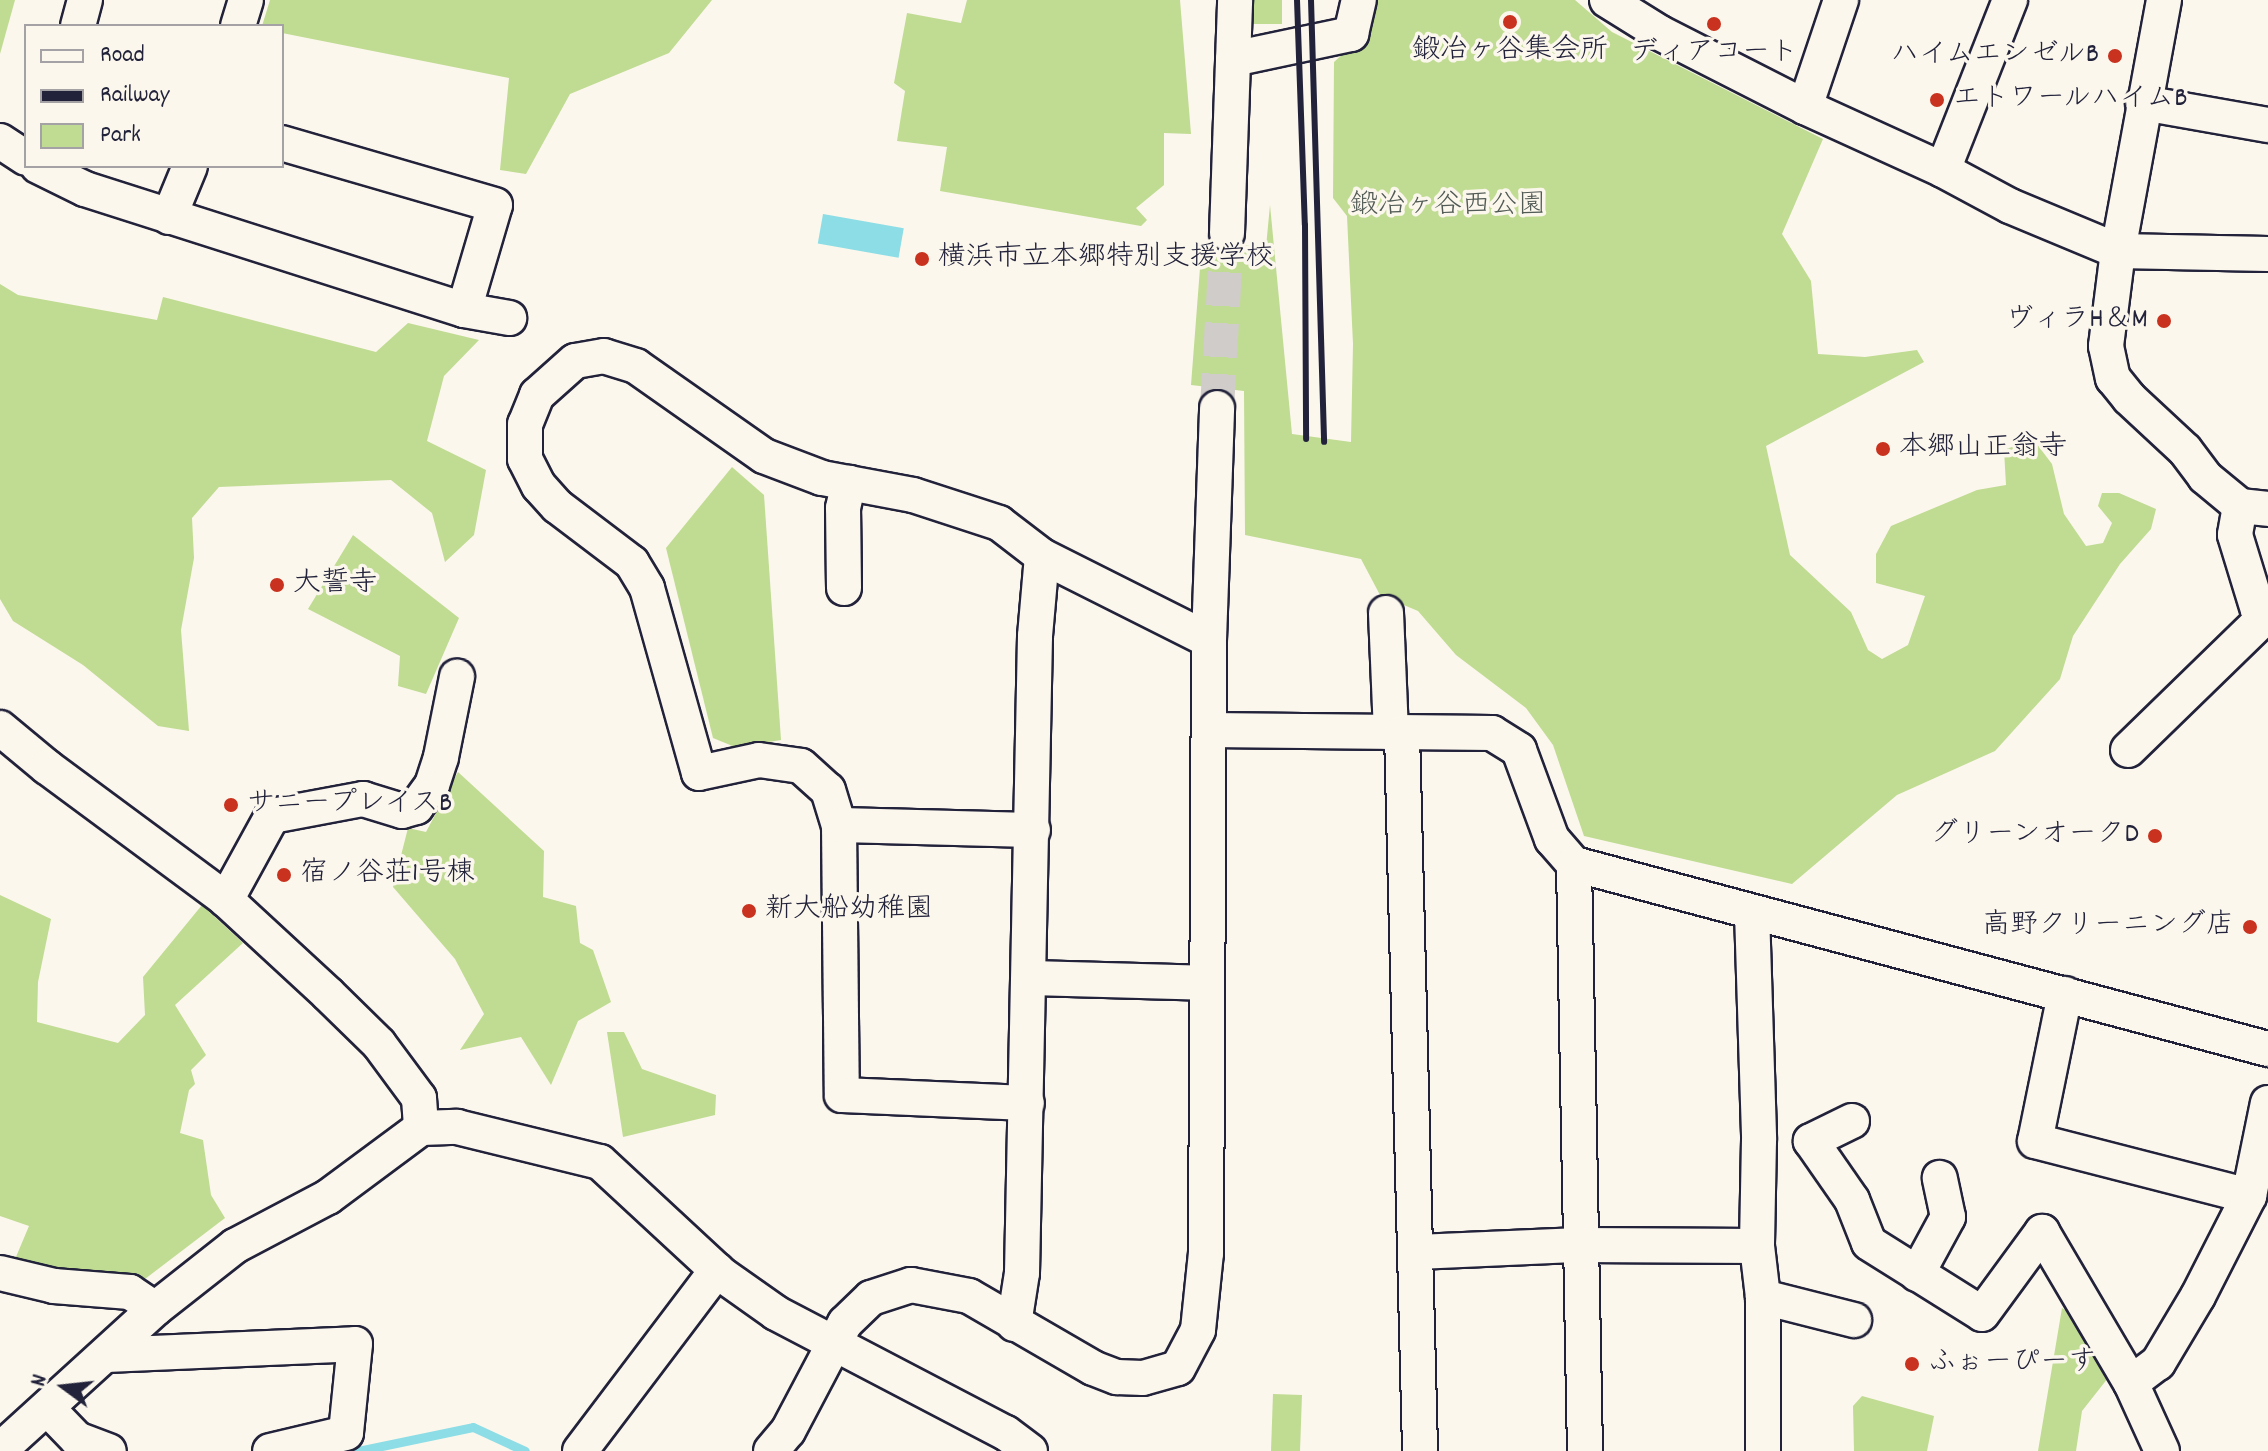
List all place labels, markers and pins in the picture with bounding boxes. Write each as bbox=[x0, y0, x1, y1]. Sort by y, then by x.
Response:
marker: 鍛冶ヶ谷集会所 bbox=[1501, 13, 1519, 31]
marker: ディアコート bbox=[1705, 15, 1723, 33]
place label: 鍛冶ヶ谷集会所 bbox=[1412, 35, 1608, 69]
place label: ディアコート bbox=[1630, 37, 1798, 71]
place label: ハイムエンゼルB bbox=[1890, 39, 2099, 73]
marker: ハイムエンゼルB bbox=[2106, 47, 2124, 65]
place label: エトワールハイムB bbox=[1953, 83, 2190, 117]
marker: エトワールハイムB bbox=[1928, 91, 1946, 109]
place label: 横浜市立本郷特別支援学校 bbox=[938, 242, 1274, 276]
marker: 横浜市立本郷特別支援学校 bbox=[913, 250, 931, 268]
place label: ヴィラH＆M bbox=[2005, 304, 2148, 338]
marker: ヴィラH＆M bbox=[2155, 312, 2173, 330]
place label: 本郷山正翁寺 bbox=[1899, 432, 2067, 466]
marker: 本郷山正翁寺 bbox=[1874, 440, 1892, 458]
place label: 大誓寺 bbox=[293, 568, 377, 602]
marker: 大誓寺 bbox=[268, 576, 286, 594]
place label: サニープレイスB bbox=[247, 788, 456, 822]
marker: サニープレイスB bbox=[222, 796, 240, 814]
place label: グリーンオークD bbox=[1929, 819, 2139, 853]
marker: グリーンオークD bbox=[2146, 827, 2164, 845]
place label: 宿ノ谷荘1号棟 bbox=[300, 858, 474, 892]
marker: 宿ノ谷荘1号棟 bbox=[275, 866, 293, 884]
place label: 新大船幼稚園 bbox=[765, 894, 933, 928]
marker: 新大船幼稚園 bbox=[740, 902, 758, 920]
place label: 高野クリーニング店 bbox=[1982, 910, 2234, 944]
marker: 高野クリーニング店 bbox=[2241, 918, 2259, 936]
place label: ふぉーぴーす bbox=[1928, 1347, 2096, 1381]
marker: ふぉーぴーす bbox=[1903, 1355, 1921, 1373]

